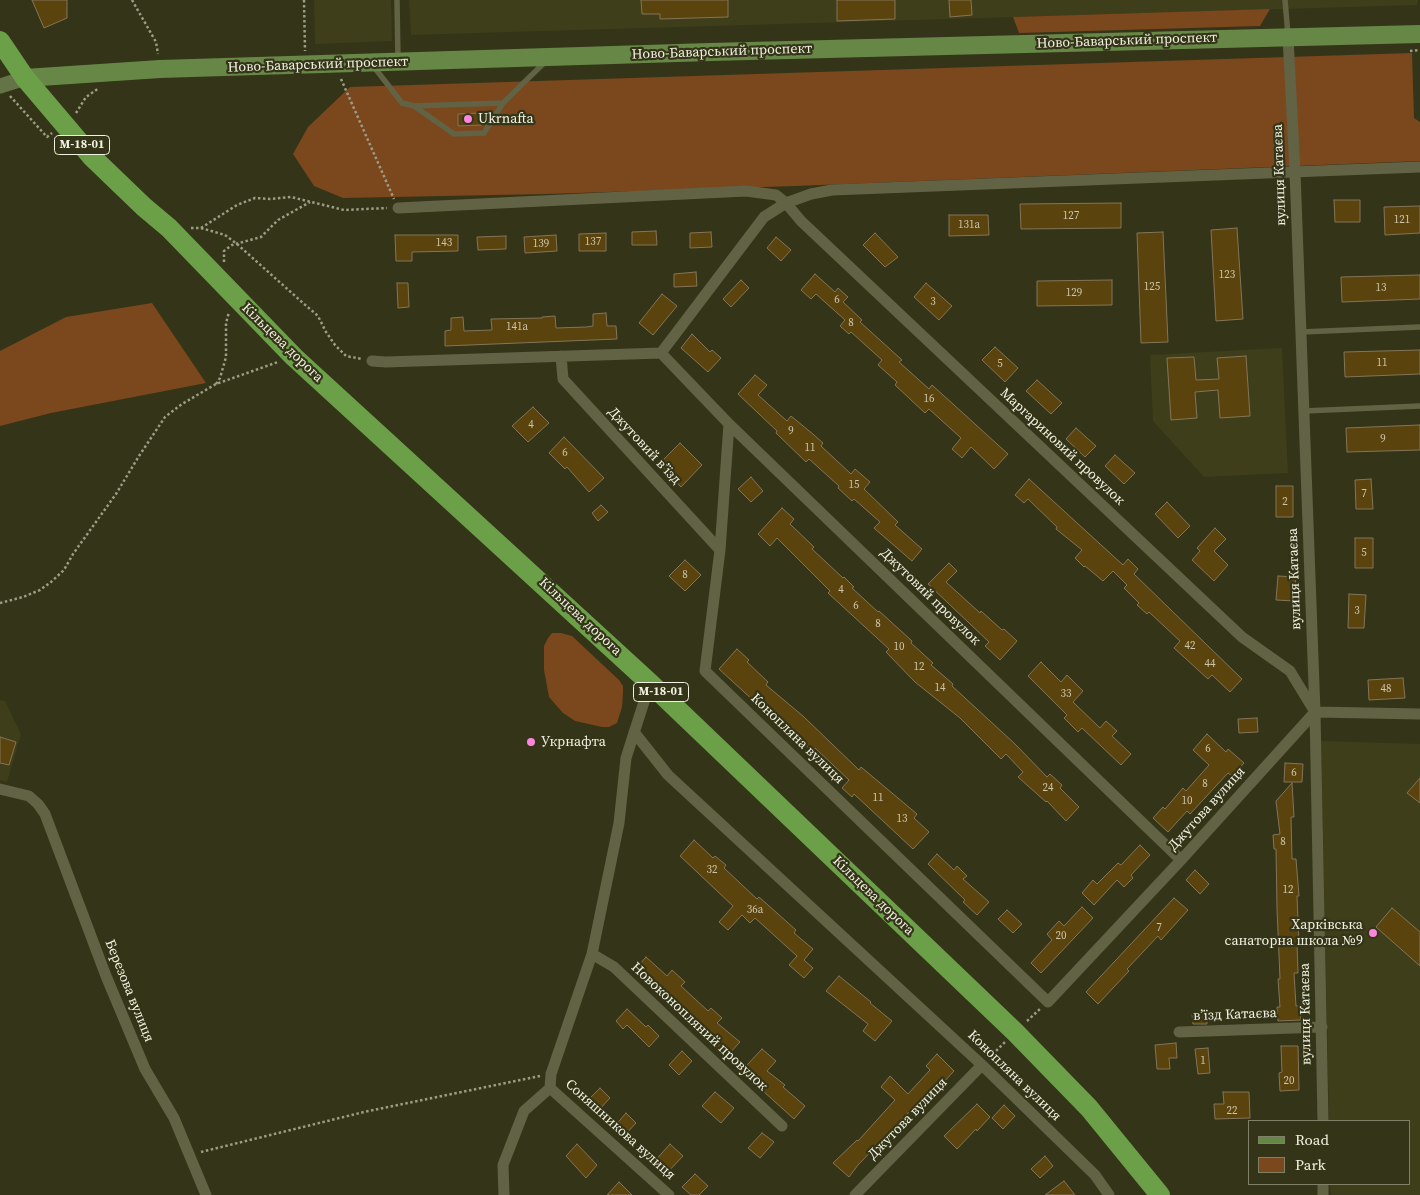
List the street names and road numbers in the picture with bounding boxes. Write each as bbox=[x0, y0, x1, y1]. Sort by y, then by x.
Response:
street label: Ново-Баварський проспект bbox=[1036, 29, 1218, 53]
street label: Ново-Баварський проспект bbox=[631, 40, 813, 64]
street label: Ново-Баварський проспект bbox=[227, 53, 409, 77]
street label: вулиця Катаєва bbox=[1270, 124, 1290, 226]
road number: М-18-01 bbox=[54, 136, 110, 154]
street label: Кільцева дорога bbox=[238, 300, 326, 386]
street label: Маргариновий провулок bbox=[996, 385, 1128, 509]
street label: Джутовий в’їзд bbox=[604, 404, 684, 488]
street label: вулиця Катаєва bbox=[1285, 528, 1305, 630]
street label: Джутовий провулок bbox=[876, 545, 984, 649]
street label: Кільцева дорога bbox=[535, 574, 625, 660]
road number: М-18-01 bbox=[634, 682, 688, 702]
street label: Конопляна вулиця bbox=[747, 690, 847, 788]
street label: Джутова вулиця bbox=[1165, 764, 1249, 854]
street label: Кільцева дорога bbox=[829, 853, 917, 939]
street label: Березова вулиця bbox=[101, 937, 157, 1045]
street label: Новоконопляний провулок bbox=[627, 959, 771, 1095]
street label: вулиця Катаєва bbox=[1297, 963, 1315, 1065]
street label: в’їзд Катаєва bbox=[1193, 1005, 1277, 1025]
street label: Конопляна вулиця bbox=[964, 1027, 1064, 1125]
street label: Джутова вулиця bbox=[865, 1075, 951, 1163]
street label: Соняшникова вулиця bbox=[561, 1076, 679, 1184]

